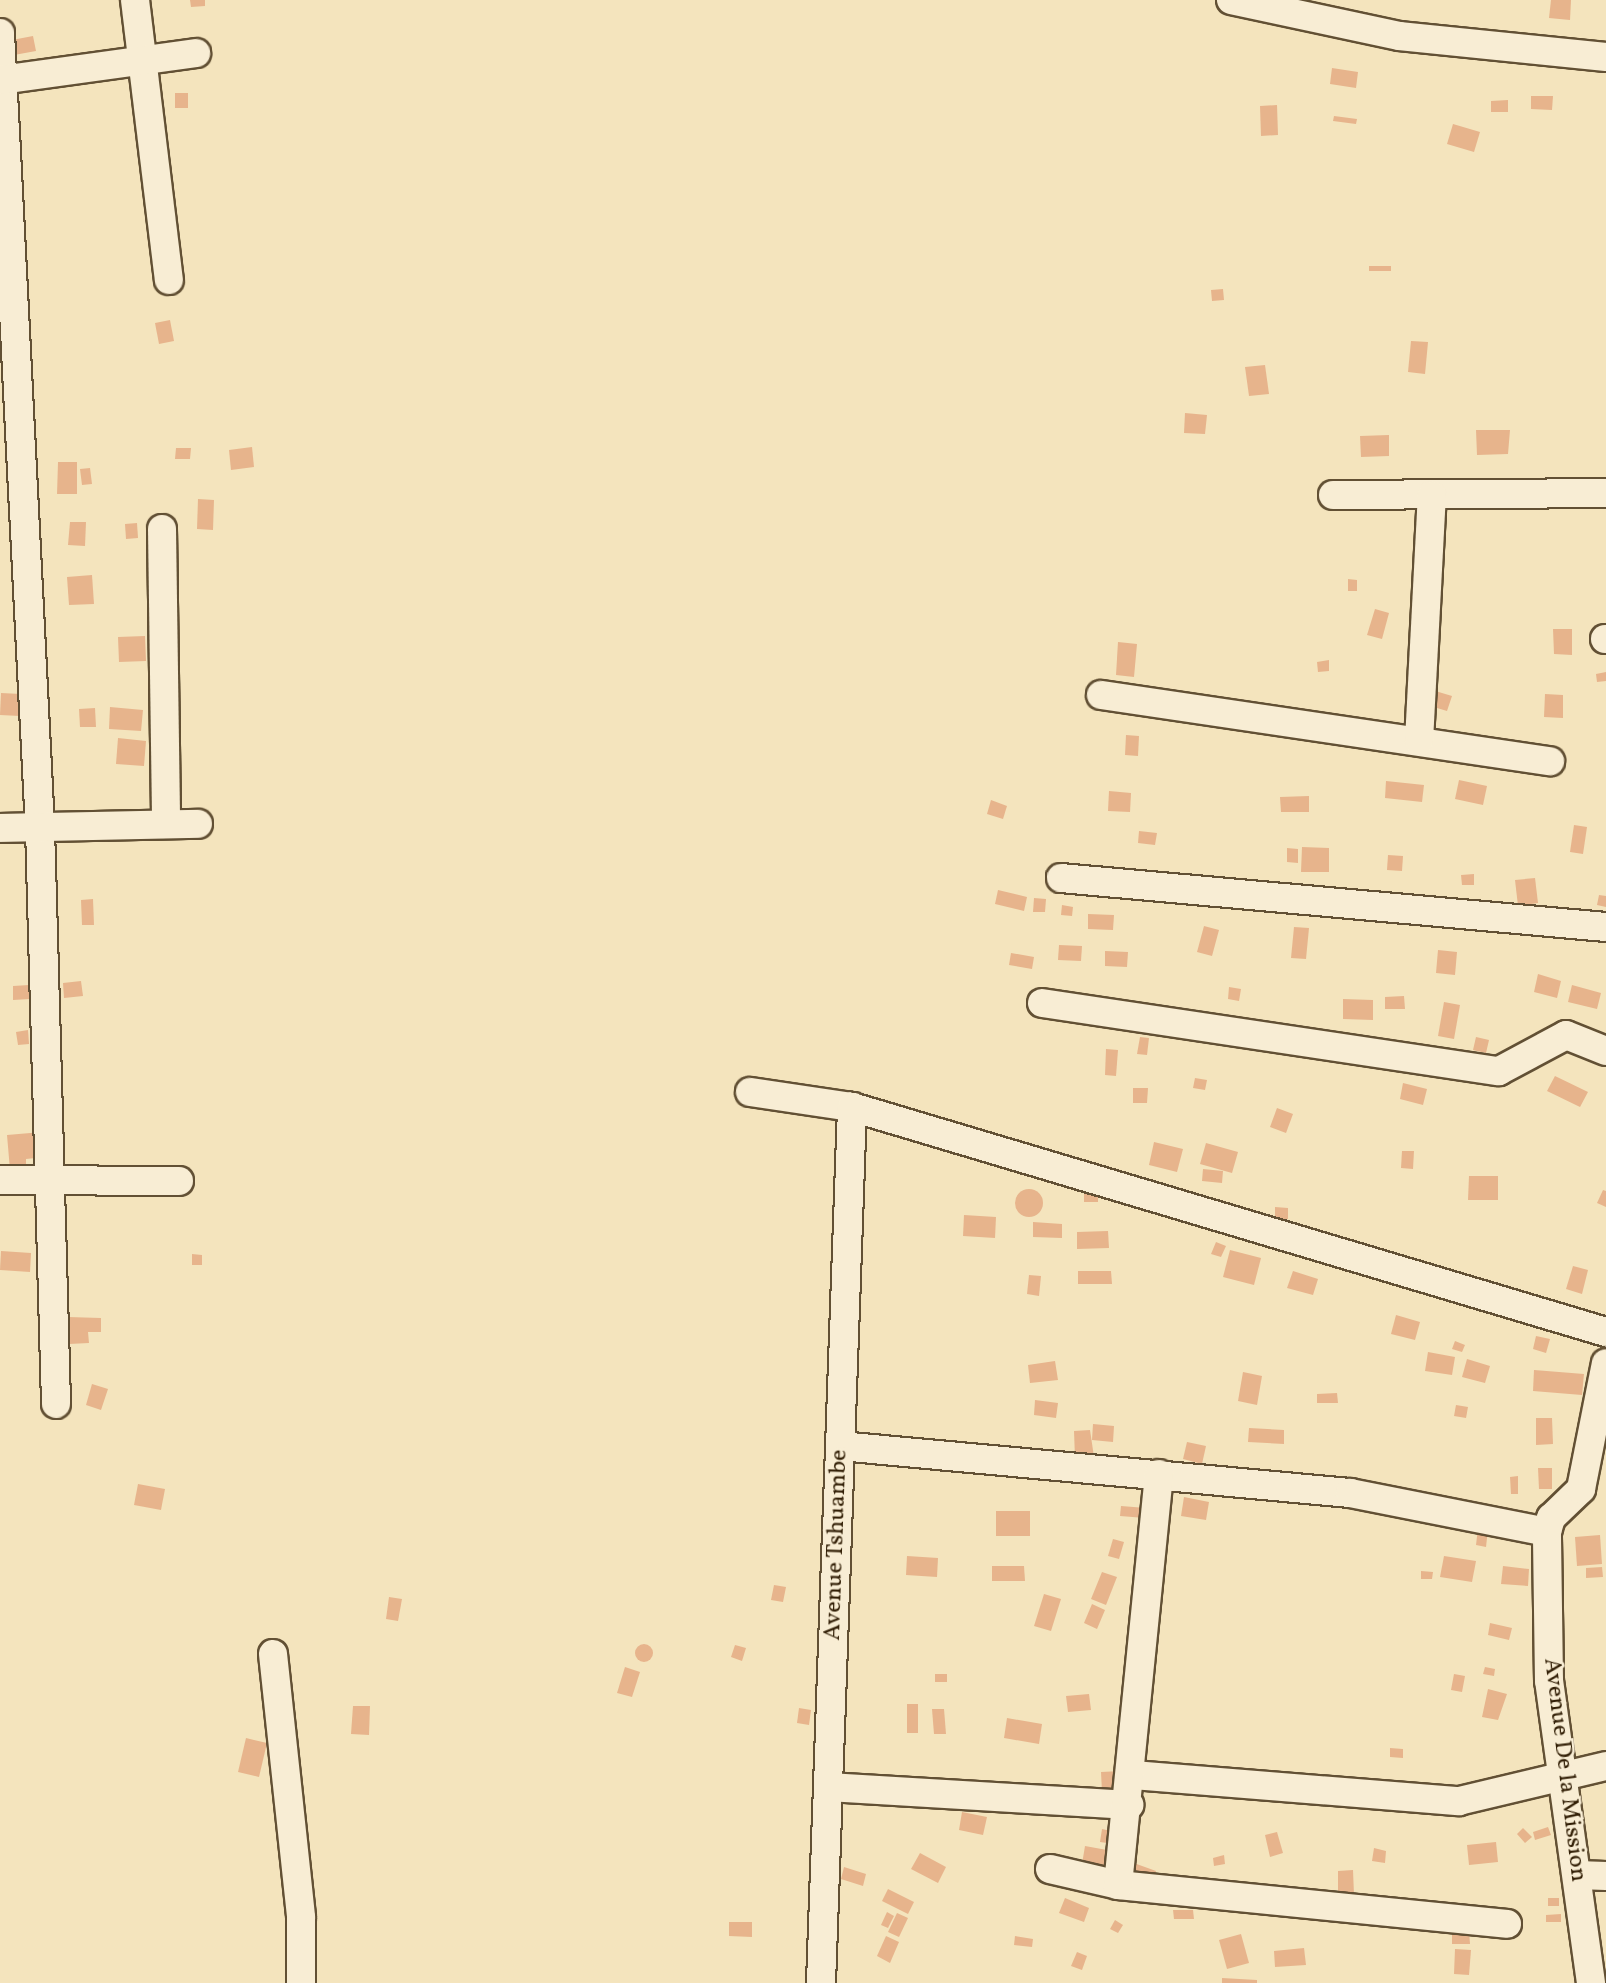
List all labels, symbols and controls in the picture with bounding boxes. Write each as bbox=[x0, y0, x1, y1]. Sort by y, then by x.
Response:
street label: Avenue Tshuambe bbox=[819, 1449, 855, 1641]
street label: Avenue De la Mission bbox=[1536, 1656, 1592, 1884]

